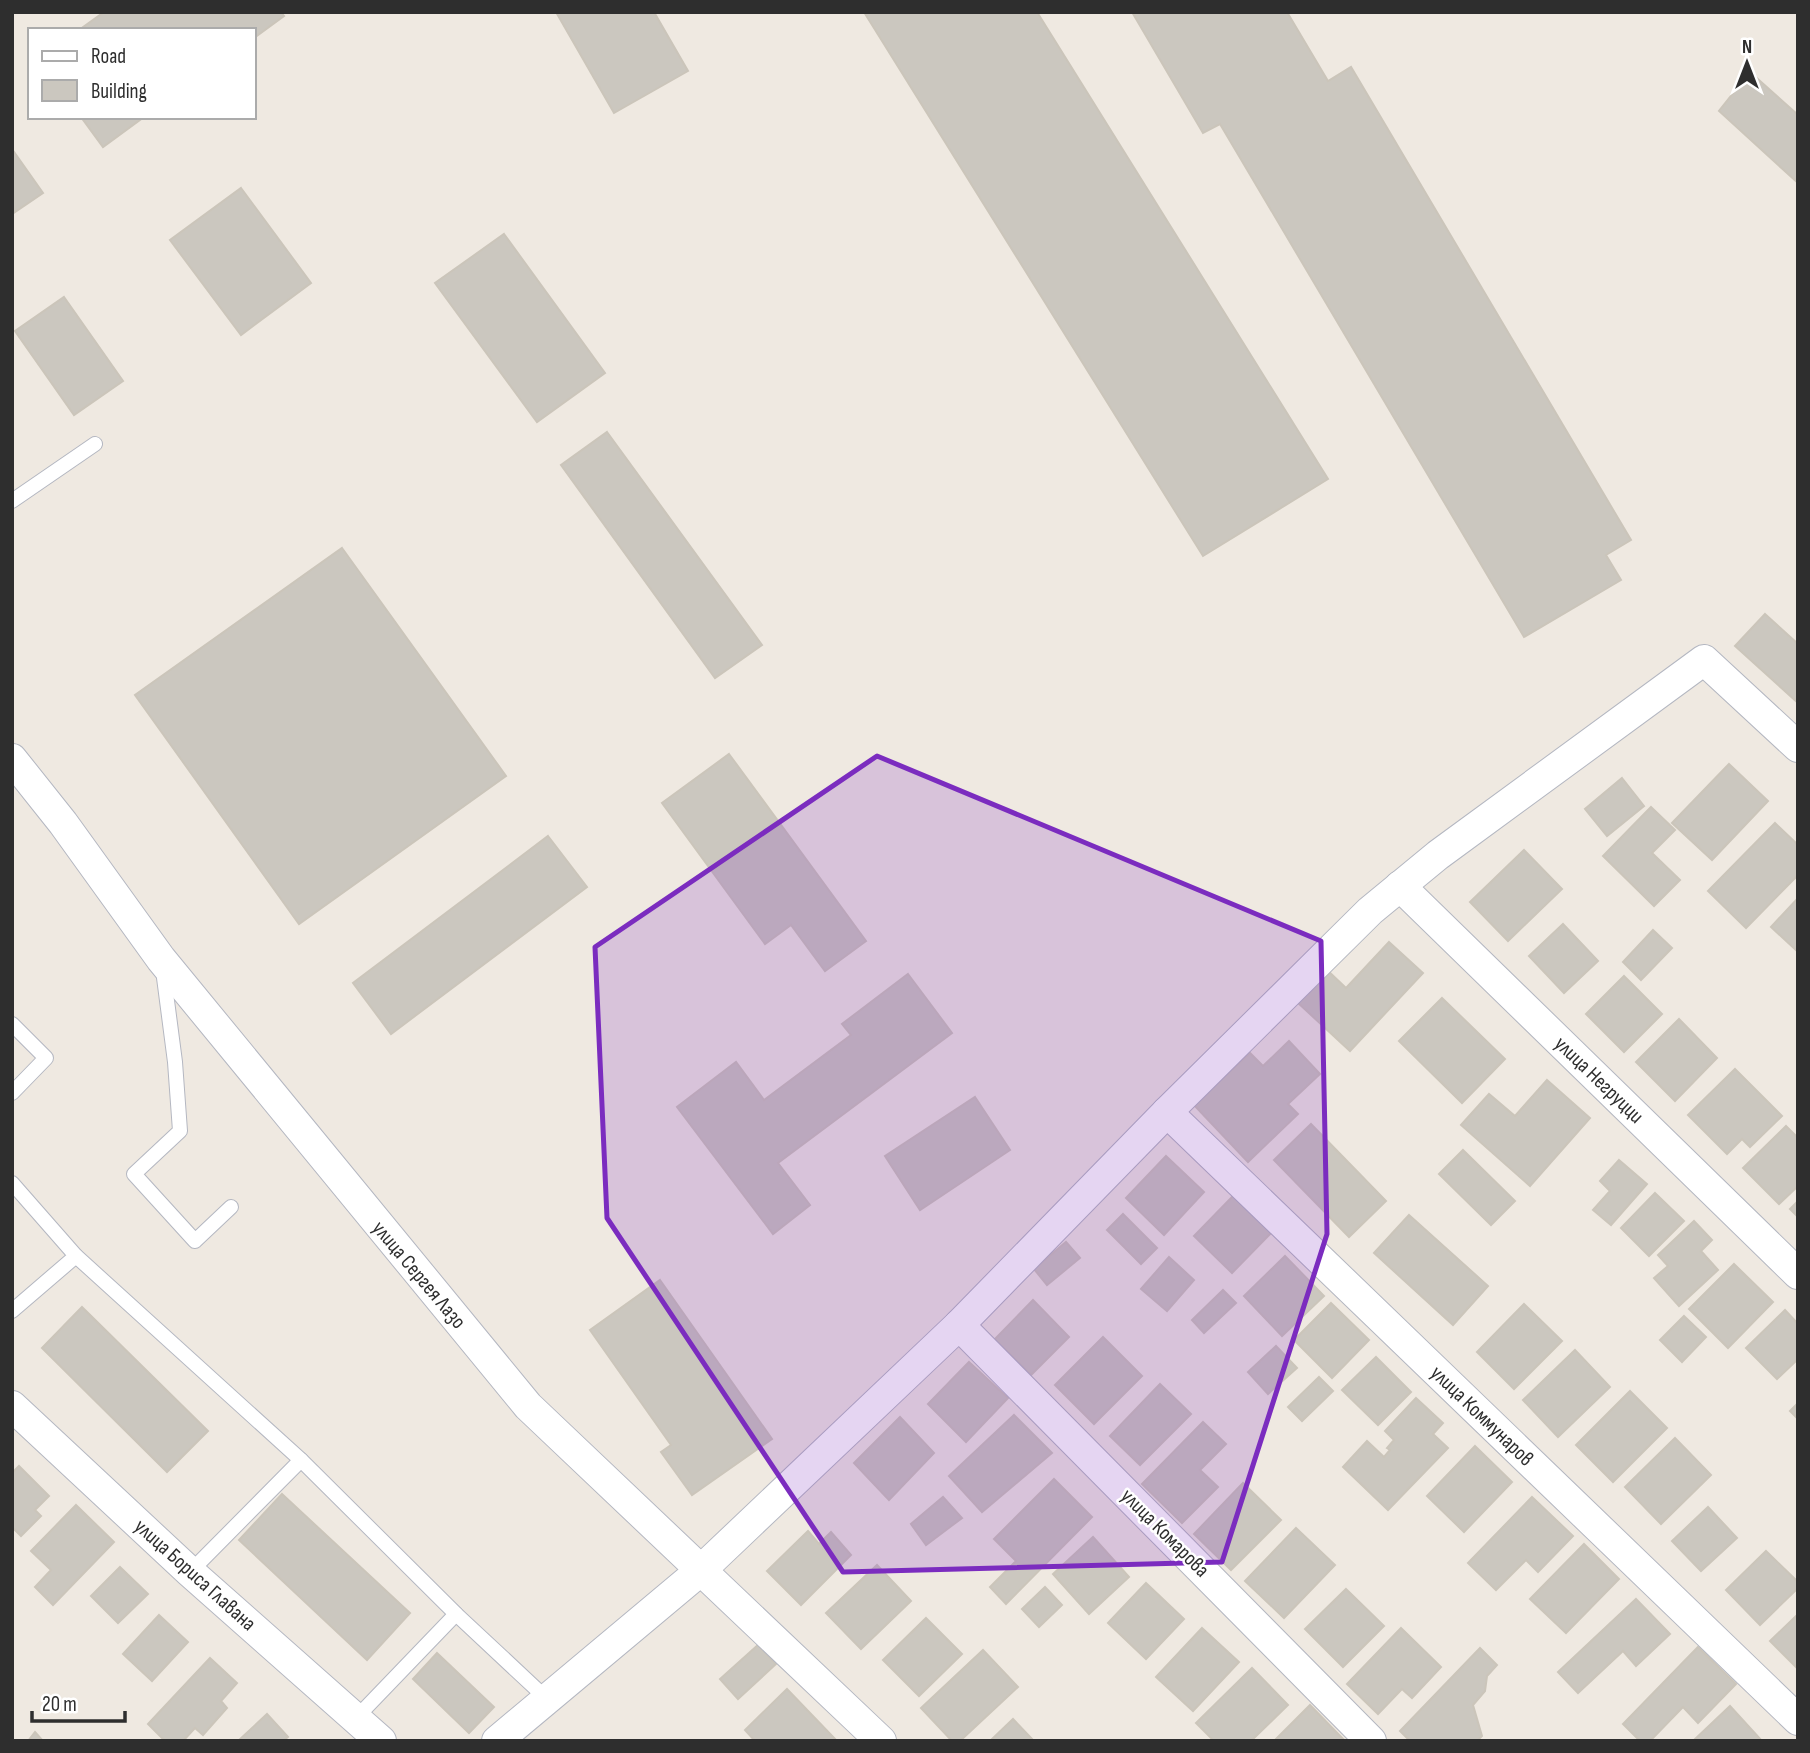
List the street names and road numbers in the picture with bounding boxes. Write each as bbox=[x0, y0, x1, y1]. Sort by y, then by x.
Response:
street label: улица Негруцци bbox=[1549, 1031, 1649, 1129]
street label: улица Сергея Лазо bbox=[367, 1216, 471, 1334]
street label: улица Коммунаров bbox=[1425, 1360, 1539, 1472]
street label: улица Комарова bbox=[1116, 1484, 1214, 1582]
street label: улица Бориса Главана bbox=[129, 1514, 261, 1636]

